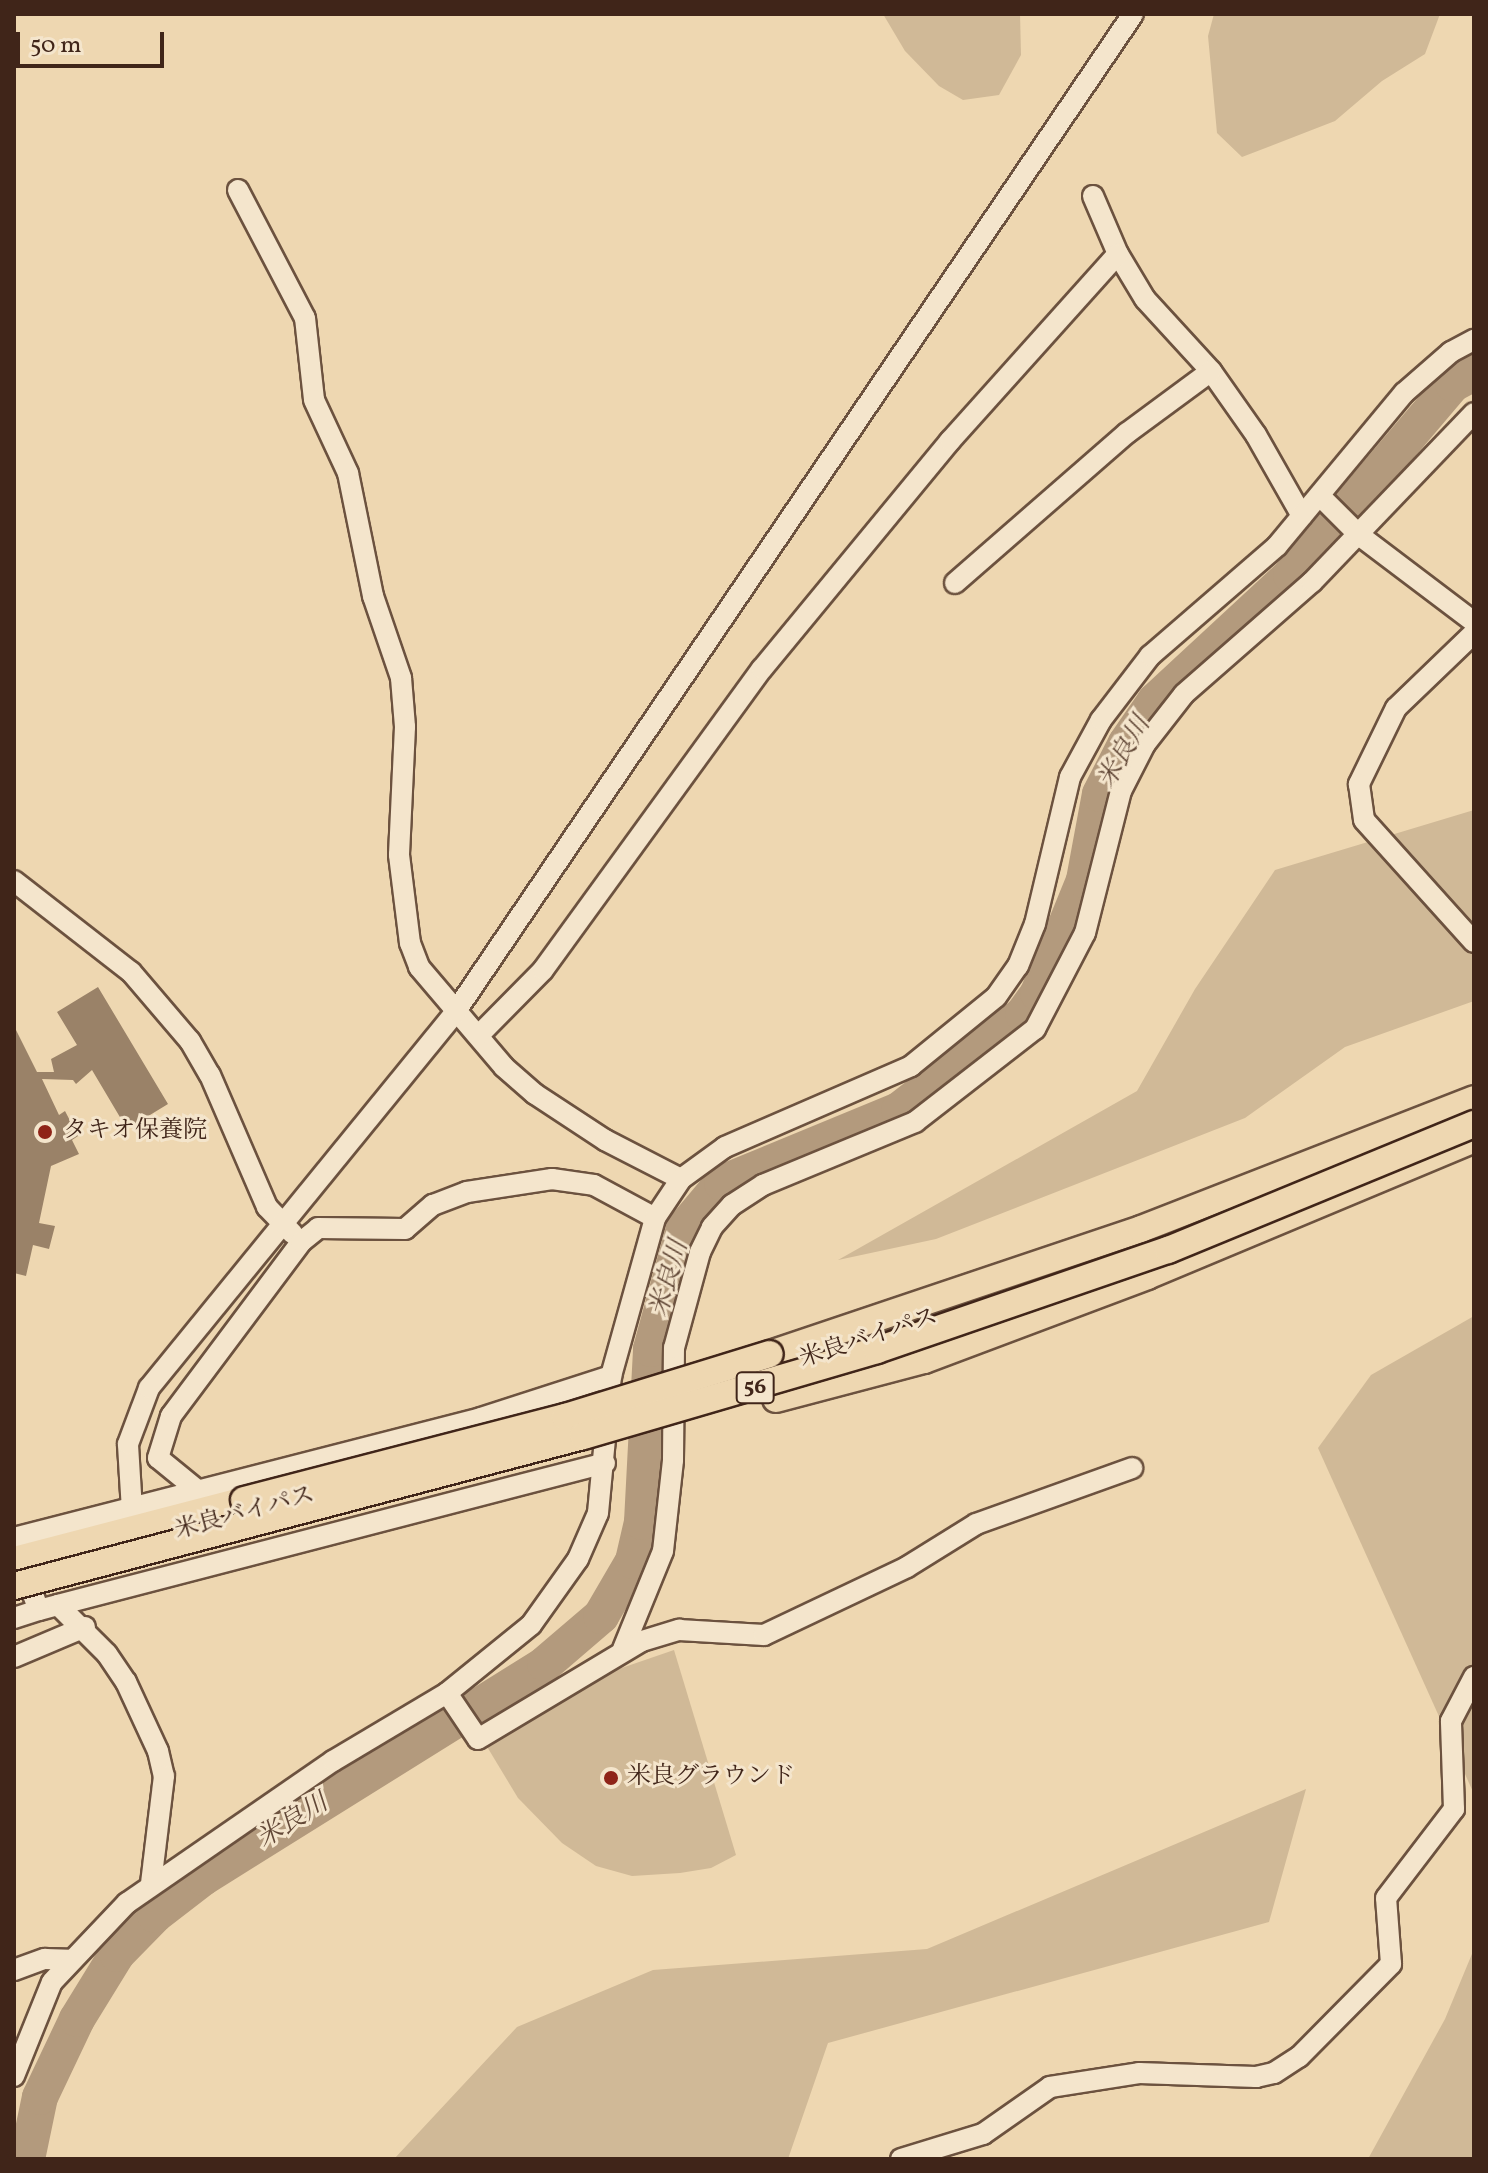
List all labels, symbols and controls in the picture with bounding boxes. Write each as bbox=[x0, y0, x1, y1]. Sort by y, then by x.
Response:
scale bar bbox=[20, 16, 168, 66]
text: 50 m bbox=[30, 29, 82, 63]
water label: 米良川 bbox=[1092, 711, 1158, 795]
place label: タキオ保養院 bbox=[63, 1118, 207, 1146]
marker: タキオ保養院 bbox=[34, 1121, 56, 1143]
water label: 米良川 bbox=[644, 1237, 696, 1321]
street label: 米良バイパス bbox=[796, 1303, 942, 1375]
road number: 56 bbox=[735, 1370, 775, 1406]
street label: 米良バイパス bbox=[172, 1481, 318, 1547]
place label: 米良グラウンド bbox=[627, 1764, 795, 1792]
marker: 米良グラウンド bbox=[602, 1769, 620, 1787]
water label: 米良川 bbox=[252, 1788, 334, 1856]

